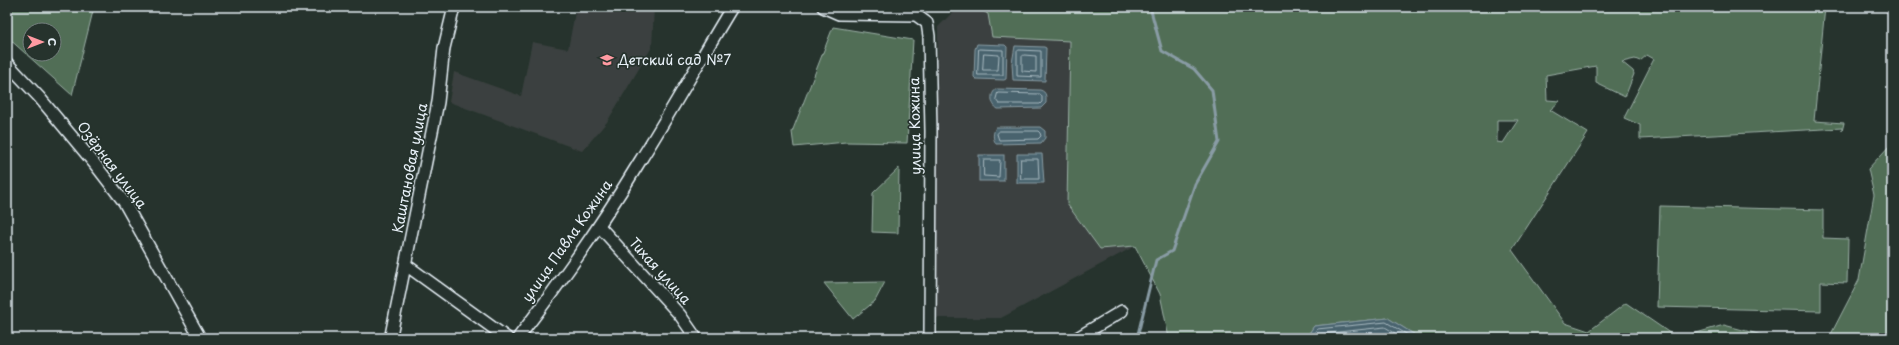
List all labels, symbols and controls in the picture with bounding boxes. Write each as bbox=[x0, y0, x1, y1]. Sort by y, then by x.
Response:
north arrow bbox=[22, 22, 62, 62]
text: С bbox=[44, 38, 61, 46]
place label: Детский сад №7 bbox=[617, 49, 731, 70]
school or university icon: Детский сад №7 bbox=[599, 52, 615, 68]
street label: улица Кожина bbox=[903, 77, 926, 175]
street label: Каштановая улица bbox=[387, 101, 432, 235]
street label: Озёрная улица bbox=[73, 117, 152, 213]
street label: улица Павла Кожина bbox=[516, 175, 617, 306]
street label: Тихая улица bbox=[624, 232, 696, 309]

